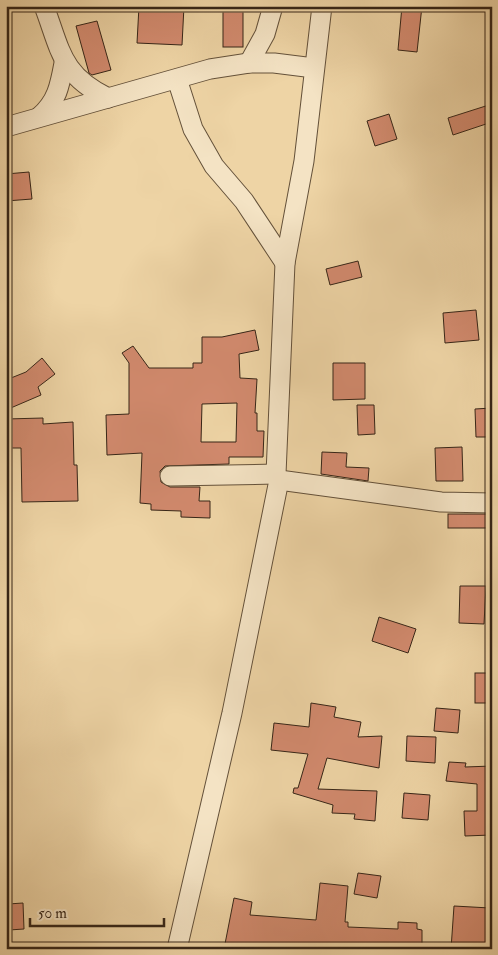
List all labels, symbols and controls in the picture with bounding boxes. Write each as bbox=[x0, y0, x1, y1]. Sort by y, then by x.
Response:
scale bar bbox=[30, 895, 164, 927]
text: 50 m bbox=[38, 904, 67, 923]

